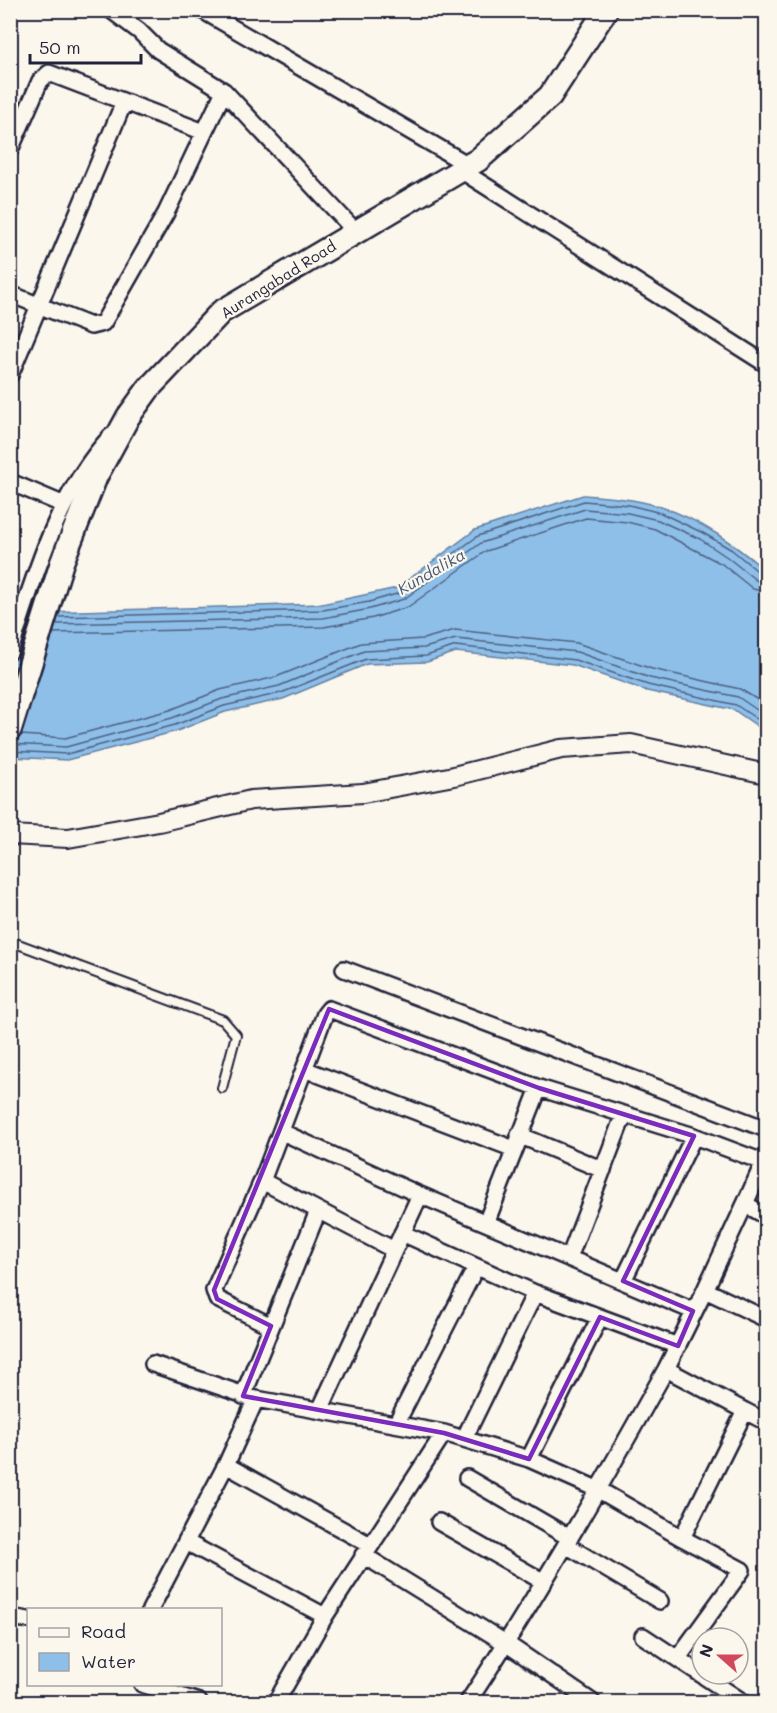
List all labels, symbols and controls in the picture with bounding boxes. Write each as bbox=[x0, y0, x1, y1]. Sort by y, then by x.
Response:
scale bar bbox=[30, 27, 141, 65]
text: 50 m bbox=[39, 35, 81, 59]
street label: Aurangabad Road bbox=[217, 235, 339, 323]
water label: Kundalika bbox=[393, 543, 469, 599]
legend bbox=[27, 1608, 222, 1686]
text: Road bbox=[81, 1619, 126, 1643]
north arrow bbox=[690, 1626, 750, 1686]
text: N bbox=[694, 1641, 718, 1660]
text: Water bbox=[81, 1649, 136, 1673]

